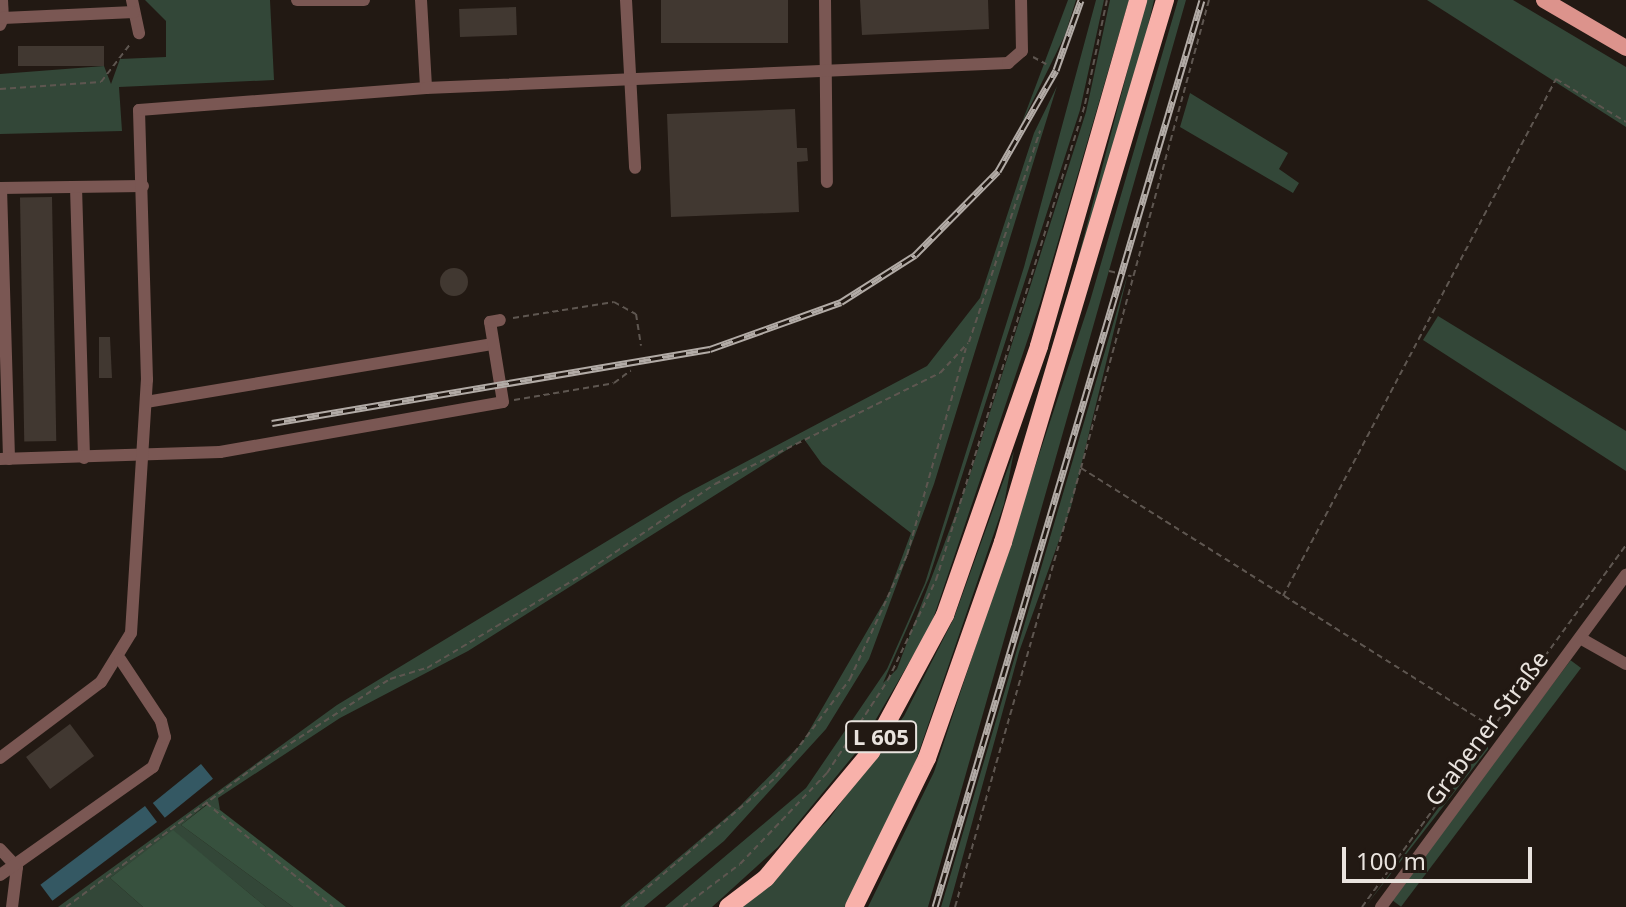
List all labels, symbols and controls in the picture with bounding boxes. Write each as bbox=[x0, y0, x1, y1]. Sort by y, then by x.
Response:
street label: Grabener Straße bbox=[1418, 645, 1554, 811]
road number: L 605 bbox=[845, 719, 917, 755]
scale bar bbox=[1346, 831, 1536, 881]
text: 100 m bbox=[1356, 844, 1426, 877]

